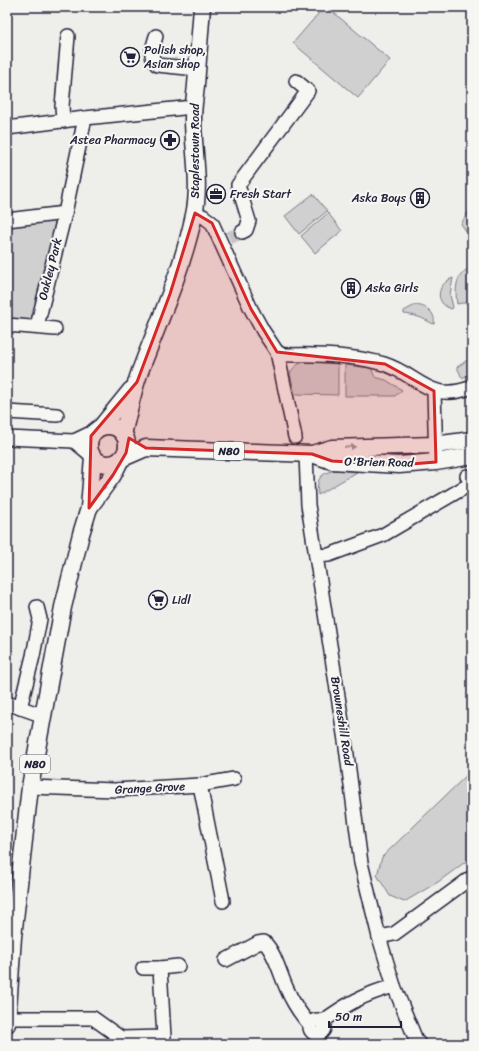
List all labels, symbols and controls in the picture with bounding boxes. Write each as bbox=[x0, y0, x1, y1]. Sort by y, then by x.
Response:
place label: Polish shop, Asian shop bbox=[143, 39, 206, 75]
supermarket icon: Polish shop, Asian shop bbox=[119, 46, 141, 68]
street label: Staplestown Road bbox=[184, 103, 206, 199]
place label: Astea Pharmacy bbox=[69, 129, 157, 151]
pharmacy icon: Astea Pharmacy bbox=[159, 129, 181, 151]
office icon: Fresh Start bbox=[205, 183, 227, 205]
place label: Fresh Start bbox=[230, 183, 292, 205]
place label: Aska Boys bbox=[351, 187, 406, 209]
building icon: Aska Boys bbox=[409, 187, 431, 209]
street label: Oakley Park bbox=[32, 235, 69, 303]
building icon: Aska Girls bbox=[340, 277, 362, 299]
place label: Aska Girls bbox=[364, 277, 419, 299]
road number: N80 bbox=[214, 442, 244, 460]
one-way arrow bbox=[344, 444, 356, 451]
street label: O'Brien Road bbox=[344, 450, 415, 474]
one-way arrow bbox=[102, 479, 110, 490]
supermarket icon: Lidl bbox=[147, 589, 169, 611]
place label: Lidl bbox=[172, 589, 191, 611]
street label: Browneshill Road bbox=[324, 675, 360, 768]
road number: N80 bbox=[20, 755, 50, 773]
street label: Grange Grove bbox=[114, 775, 186, 801]
scale bar bbox=[329, 1003, 401, 1029]
text: 50 m bbox=[335, 1006, 362, 1028]

